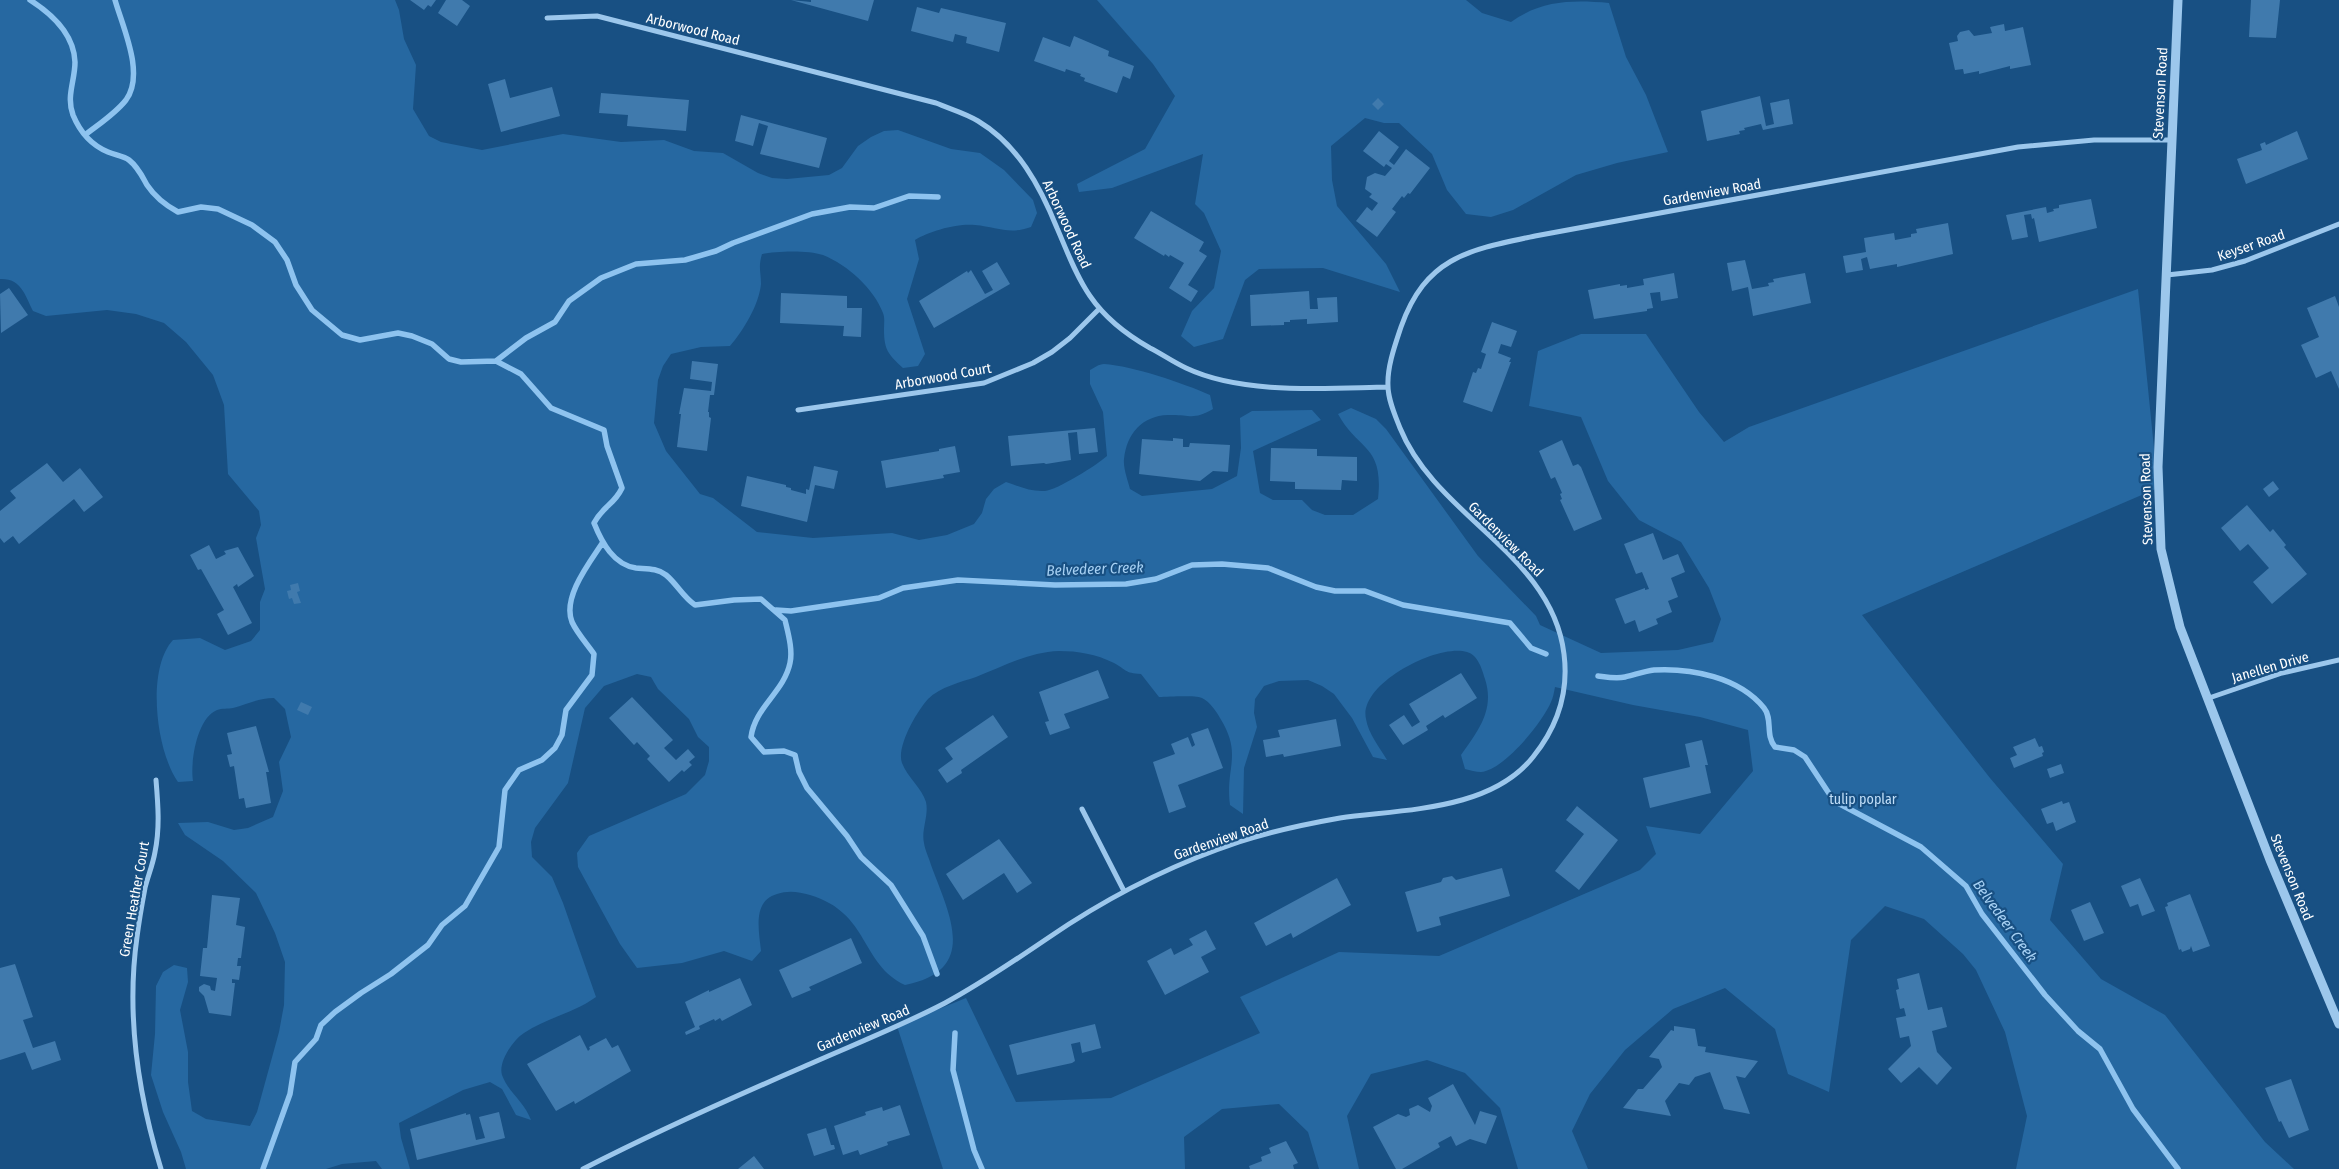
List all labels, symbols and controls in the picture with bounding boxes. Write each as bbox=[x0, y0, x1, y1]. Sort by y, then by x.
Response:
street label: Arborwood Road bbox=[644, 10, 741, 49]
street label: Stevenson Road bbox=[2150, 47, 2171, 139]
street label: Gardenview Road bbox=[1662, 176, 1762, 209]
street label: Arborwood Road bbox=[1039, 177, 1094, 271]
street label: Keyser Road bbox=[2215, 226, 2287, 265]
street label: Arborwood Court bbox=[894, 360, 993, 393]
street label: Stevenson Road bbox=[2136, 453, 2157, 545]
street label: Gardenview Road bbox=[1465, 498, 1547, 580]
water label: Belvedeer Creek bbox=[1046, 558, 1144, 580]
street label: Janellen Drive bbox=[2230, 648, 2311, 687]
park label: tulip poplar bbox=[1829, 791, 1897, 808]
street label: Gardenview Road bbox=[1171, 815, 1271, 864]
street label: Stevenson Road bbox=[2266, 832, 2317, 923]
street label: Green Heather Court bbox=[116, 839, 153, 958]
water label: Belvedeer Creek bbox=[1969, 876, 2041, 966]
street label: Gardenview Road bbox=[814, 1001, 912, 1056]

